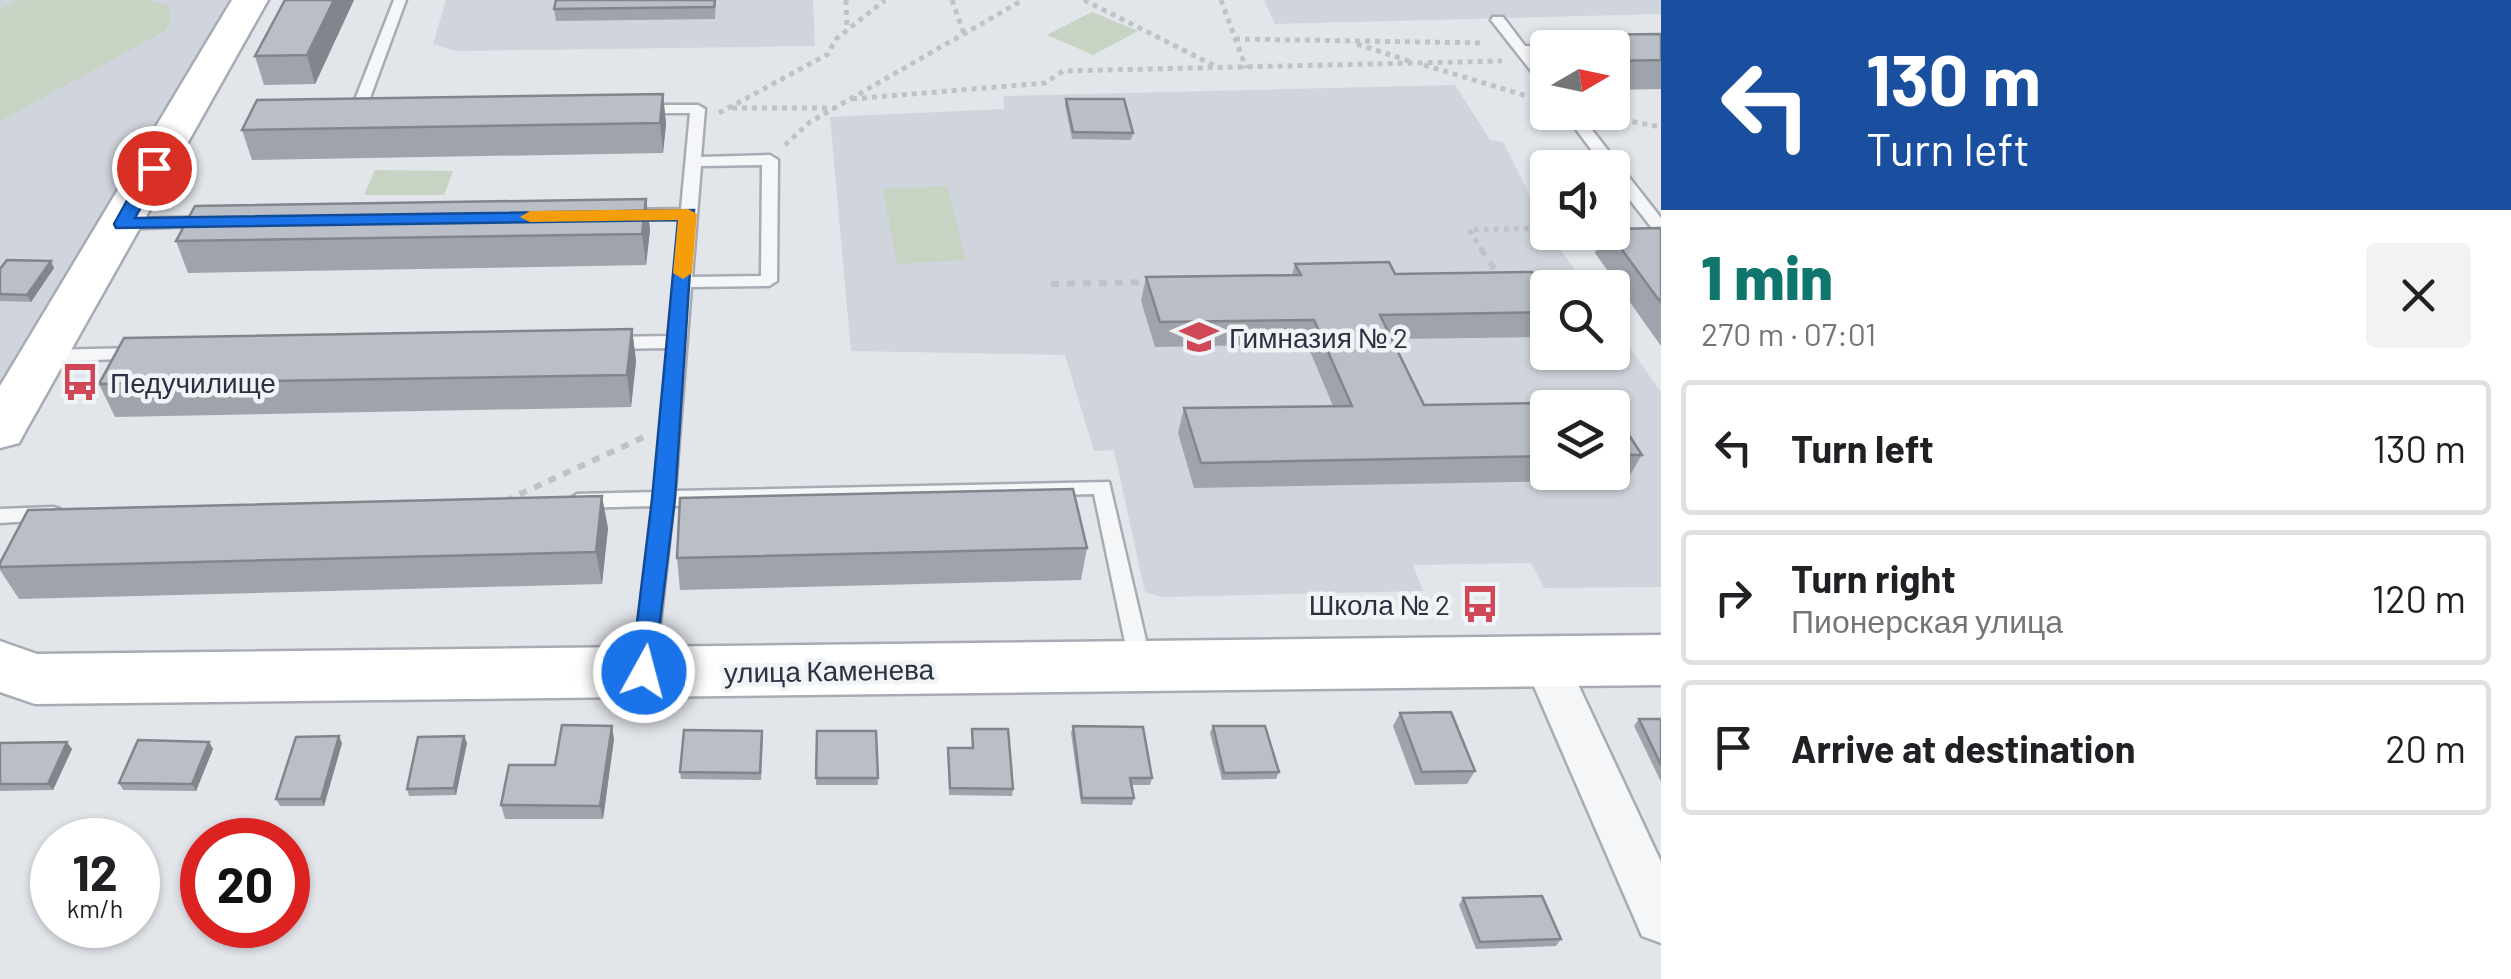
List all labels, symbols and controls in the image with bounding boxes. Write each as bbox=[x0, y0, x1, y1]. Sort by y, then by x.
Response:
north arrow bbox=[1530, 30, 1630, 130]
map controls bbox=[1530, 30, 1630, 490]
text: 130 m bbox=[1866, 36, 2041, 120]
icon: left bbox=[1701, 40, 1831, 170]
text: Turn left bbox=[1866, 121, 2030, 175]
pin bbox=[112, 126, 197, 211]
icon: arrive bbox=[127, 141, 182, 196]
button: sound bbox=[1530, 150, 1630, 250]
text: 1 min bbox=[1701, 240, 1833, 312]
button: close bbox=[2366, 243, 2471, 348]
button: search bbox=[1530, 270, 1630, 370]
text: 270 m · 07:01 bbox=[1701, 314, 1876, 352]
school or university icon: Гимназия № 2 bbox=[1178, 316, 1220, 358]
place label: Гимназия № 2 bbox=[1229, 320, 1408, 354]
bus stop icon: Педучилище bbox=[59, 361, 101, 403]
place label: Педучилище bbox=[110, 365, 276, 399]
button: layers bbox=[1530, 390, 1630, 490]
icon: left bbox=[1706, 420, 1761, 475]
text: Turn left bbox=[1791, 425, 1934, 471]
text: 130 m bbox=[2373, 425, 2466, 471]
text: Turn right bbox=[1791, 555, 1956, 601]
icon: right bbox=[1706, 570, 1761, 625]
text: 120 m bbox=[2372, 575, 2466, 621]
bus stop icon: Школа № 2 bbox=[1459, 583, 1501, 625]
place label: Школа № 2 bbox=[1309, 587, 1450, 621]
text: Пионерская улица bbox=[1791, 601, 2063, 639]
position arrow bbox=[592, 620, 696, 724]
street label: улица Каменева bbox=[723, 651, 935, 689]
icon: arrive bbox=[1706, 720, 1761, 775]
text: Arrive at destination bbox=[1791, 725, 2136, 771]
text: 20 m bbox=[2385, 725, 2466, 771]
speed limit sign: 20 bbox=[180, 818, 310, 948]
text: 12 bbox=[72, 841, 118, 901]
text: km/h bbox=[67, 893, 123, 923]

